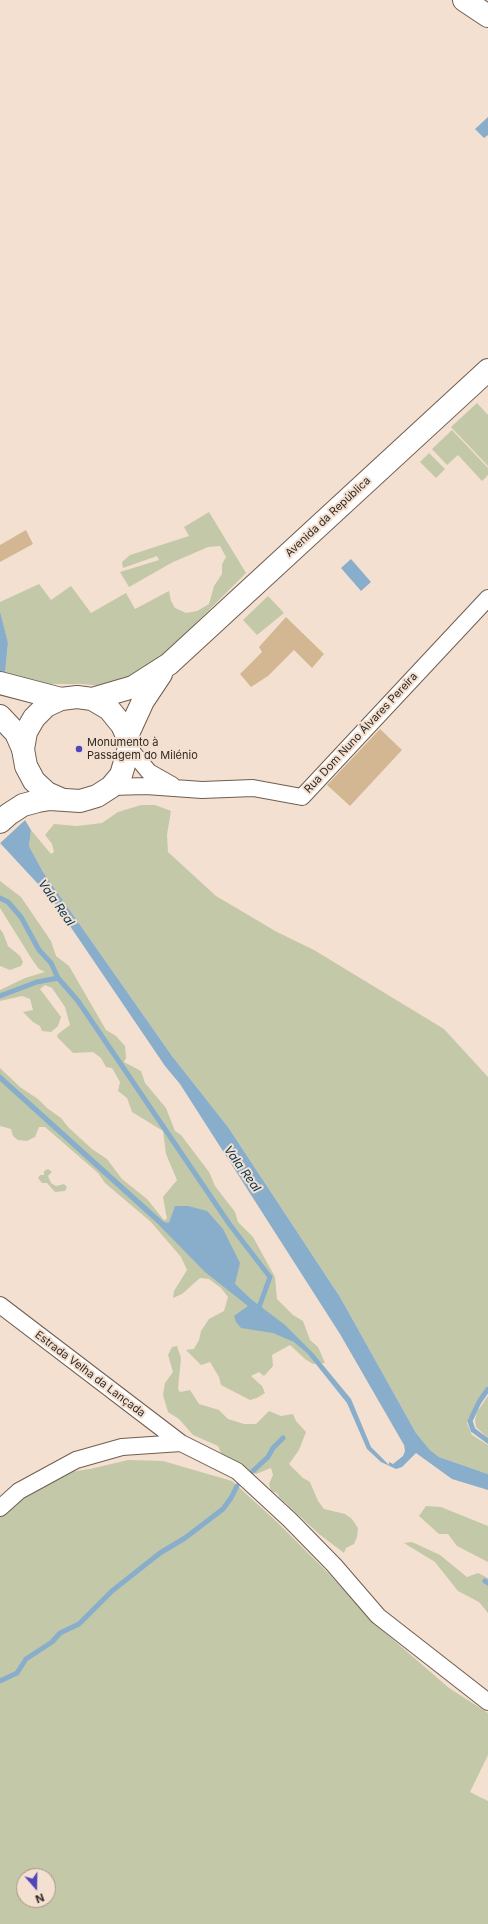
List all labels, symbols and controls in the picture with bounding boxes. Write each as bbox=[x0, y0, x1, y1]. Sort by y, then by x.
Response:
street label: Avenida da República bbox=[283, 474, 373, 560]
street label: Rua Dom Nuno Álvares Pereira bbox=[302, 670, 420, 796]
place label: Monumento à Passagem do Milénio bbox=[87, 736, 198, 762]
marker: Monumento à Passagem do Milénio bbox=[74, 744, 84, 754]
water label: Vala Real bbox=[35, 877, 77, 929]
water label: Vala Real bbox=[220, 1143, 264, 1195]
street label: Estrada Velha da Lançada bbox=[32, 1328, 148, 1420]
north arrow bbox=[16, 1868, 56, 1908]
text: N bbox=[33, 1890, 46, 1906]

